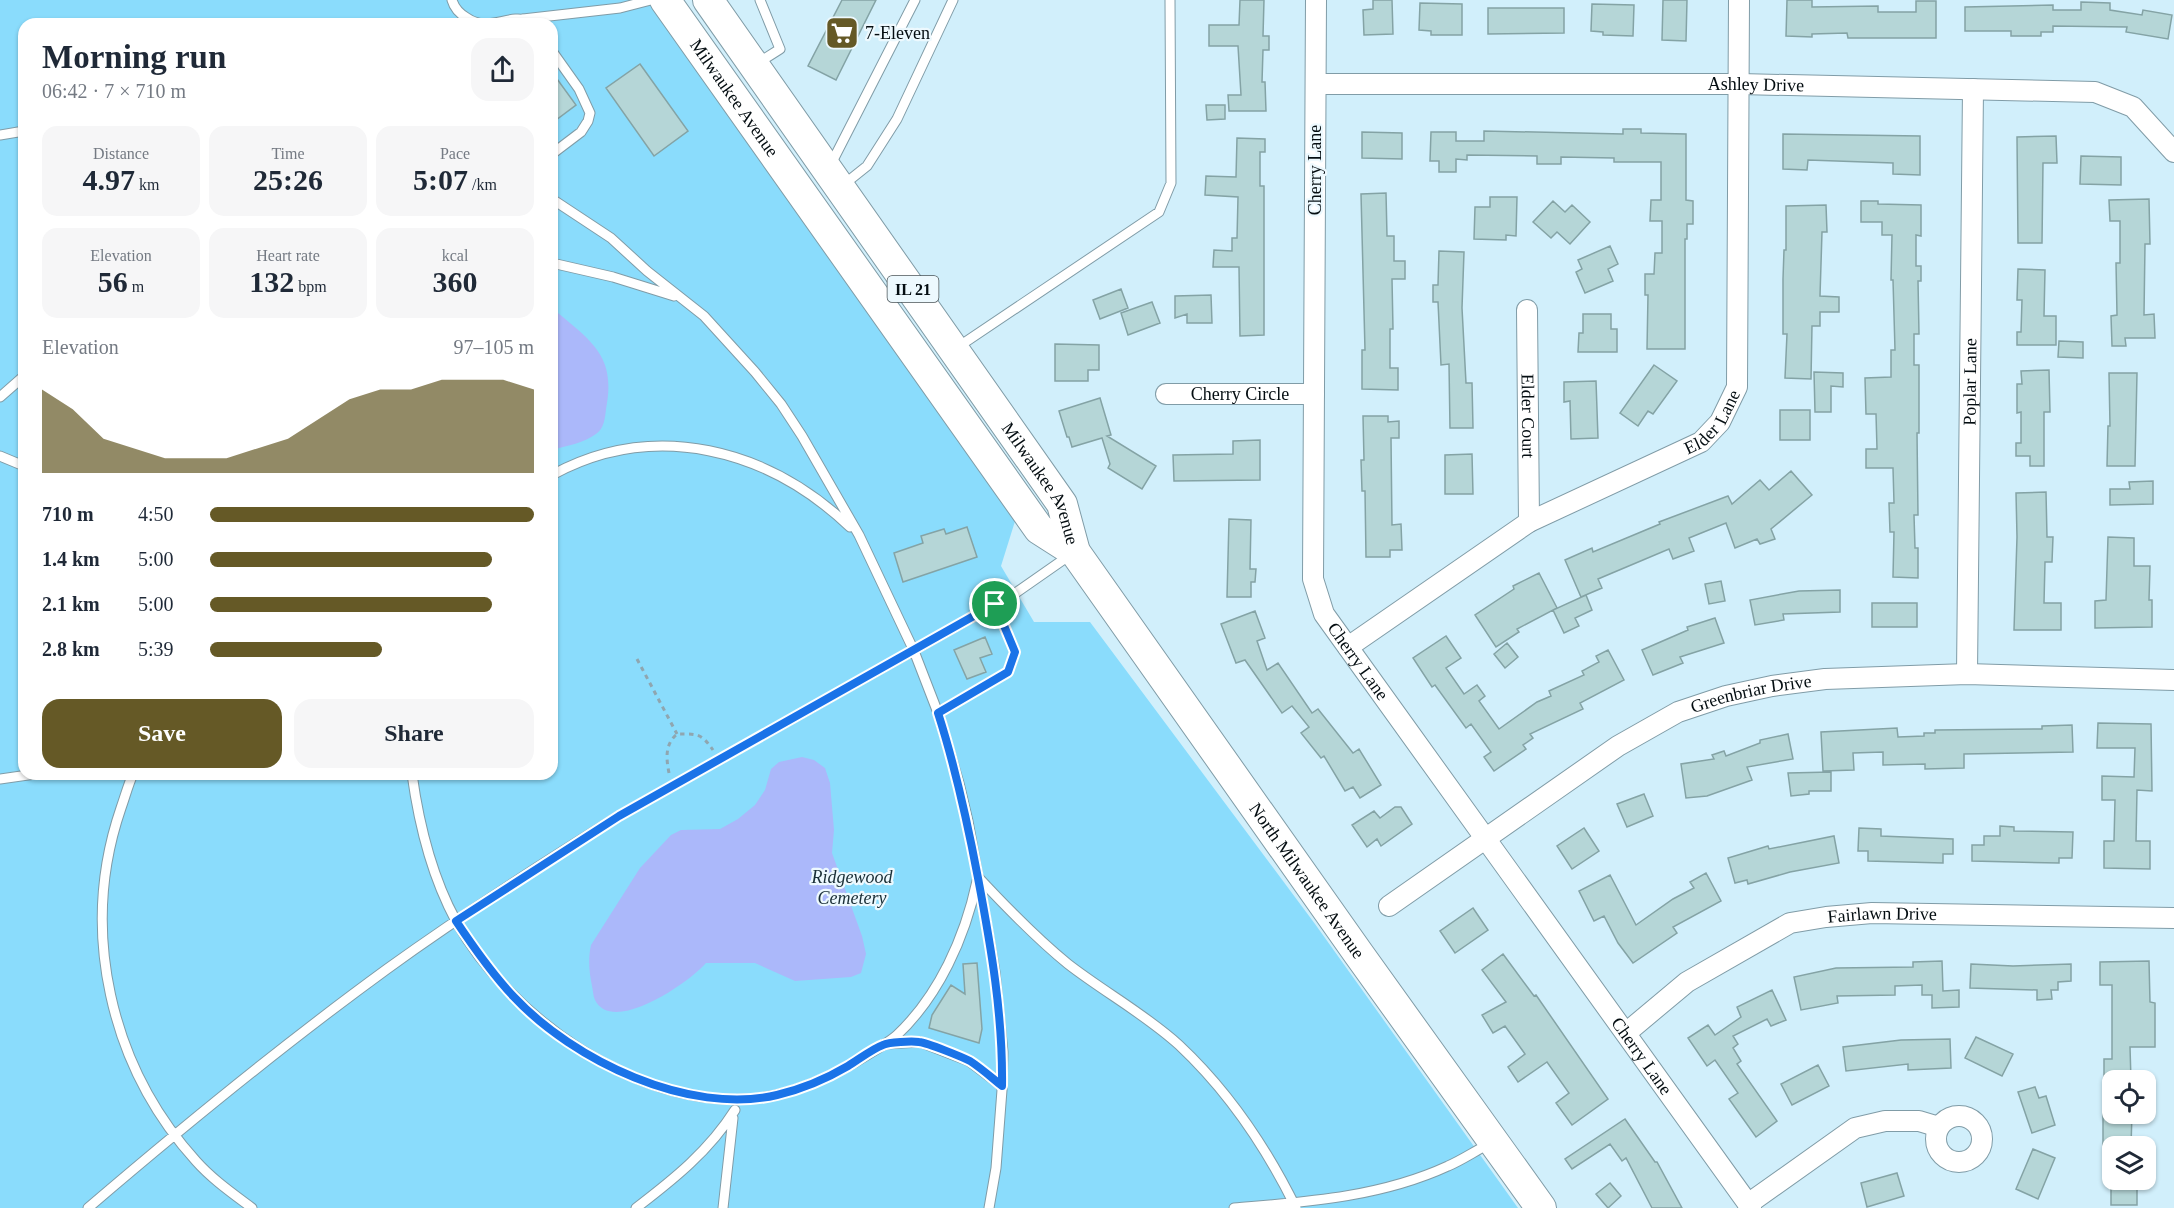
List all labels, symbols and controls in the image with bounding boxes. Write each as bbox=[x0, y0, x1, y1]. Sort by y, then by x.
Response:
supermarket icon: 7-Eleven bbox=[824, 15, 860, 51]
place label: 7-Eleven bbox=[865, 23, 930, 43]
street label: Milwaukee Avenue bbox=[686, 35, 783, 161]
button: share bbox=[471, 38, 534, 101]
text: Morning run bbox=[42, 39, 226, 75]
street label: Ashley Drive bbox=[1708, 74, 1804, 95]
text: 06:42 · 7 × 710 m bbox=[42, 80, 186, 102]
street label: Cherry Lane bbox=[1305, 125, 1325, 215]
text: Distance bbox=[93, 145, 149, 162]
text: Time bbox=[271, 145, 305, 162]
text: Pace bbox=[440, 145, 470, 162]
text: 4.97 bbox=[83, 163, 135, 196]
text: 25:26 bbox=[253, 163, 323, 196]
text: 5:07 bbox=[413, 163, 468, 196]
text: km bbox=[135, 176, 159, 193]
text: /km bbox=[468, 176, 497, 193]
text: Elevation bbox=[90, 247, 152, 264]
text: Heart rate bbox=[256, 247, 320, 264]
text: kcal bbox=[442, 247, 468, 264]
text: 56 bbox=[98, 265, 128, 298]
text: 132 bbox=[249, 265, 294, 298]
text: 360 bbox=[433, 265, 478, 298]
road number: IL 21 bbox=[888, 276, 938, 302]
text: m bbox=[128, 278, 144, 295]
text: bpm bbox=[294, 278, 327, 295]
text: Elevation bbox=[42, 336, 119, 358]
text: 97–105 m bbox=[453, 336, 534, 358]
street label: Poplar Lane bbox=[1960, 338, 1980, 426]
street label: Elder Court bbox=[1518, 374, 1538, 458]
street label: Cherry Circle bbox=[1191, 384, 1289, 404]
street label: Elder Lane bbox=[1681, 387, 1744, 458]
street label: Milwaukee Avenue bbox=[998, 418, 1083, 547]
text: 710 m bbox=[42, 503, 94, 525]
text: 4:50 bbox=[138, 503, 174, 525]
text: 1.4 km bbox=[42, 548, 100, 570]
text: 5:00 bbox=[138, 548, 174, 570]
pin bbox=[969, 578, 1020, 629]
icon: arrive bbox=[978, 587, 1011, 620]
text: 2.1 km bbox=[42, 593, 100, 615]
text: 5:00 bbox=[138, 593, 174, 615]
street label: Cherry Lane bbox=[1323, 619, 1393, 704]
text: 2.8 km bbox=[42, 638, 100, 660]
text: 5:39 bbox=[138, 638, 174, 660]
street label: Greenbriar Drive bbox=[1688, 671, 1813, 717]
button: Save bbox=[42, 699, 282, 768]
button: Share bbox=[294, 699, 534, 768]
street label: North Milwaukee Avenue bbox=[1245, 799, 1369, 962]
park label: Ridgewood Cemetery bbox=[811, 867, 893, 908]
street label: Fairlawn Drive bbox=[1827, 903, 1937, 927]
street label: Cherry Lane bbox=[1607, 1013, 1676, 1099]
map controls bbox=[2102, 1070, 2156, 1190]
button: locate bbox=[2102, 1070, 2156, 1124]
button: layers bbox=[2102, 1136, 2156, 1190]

